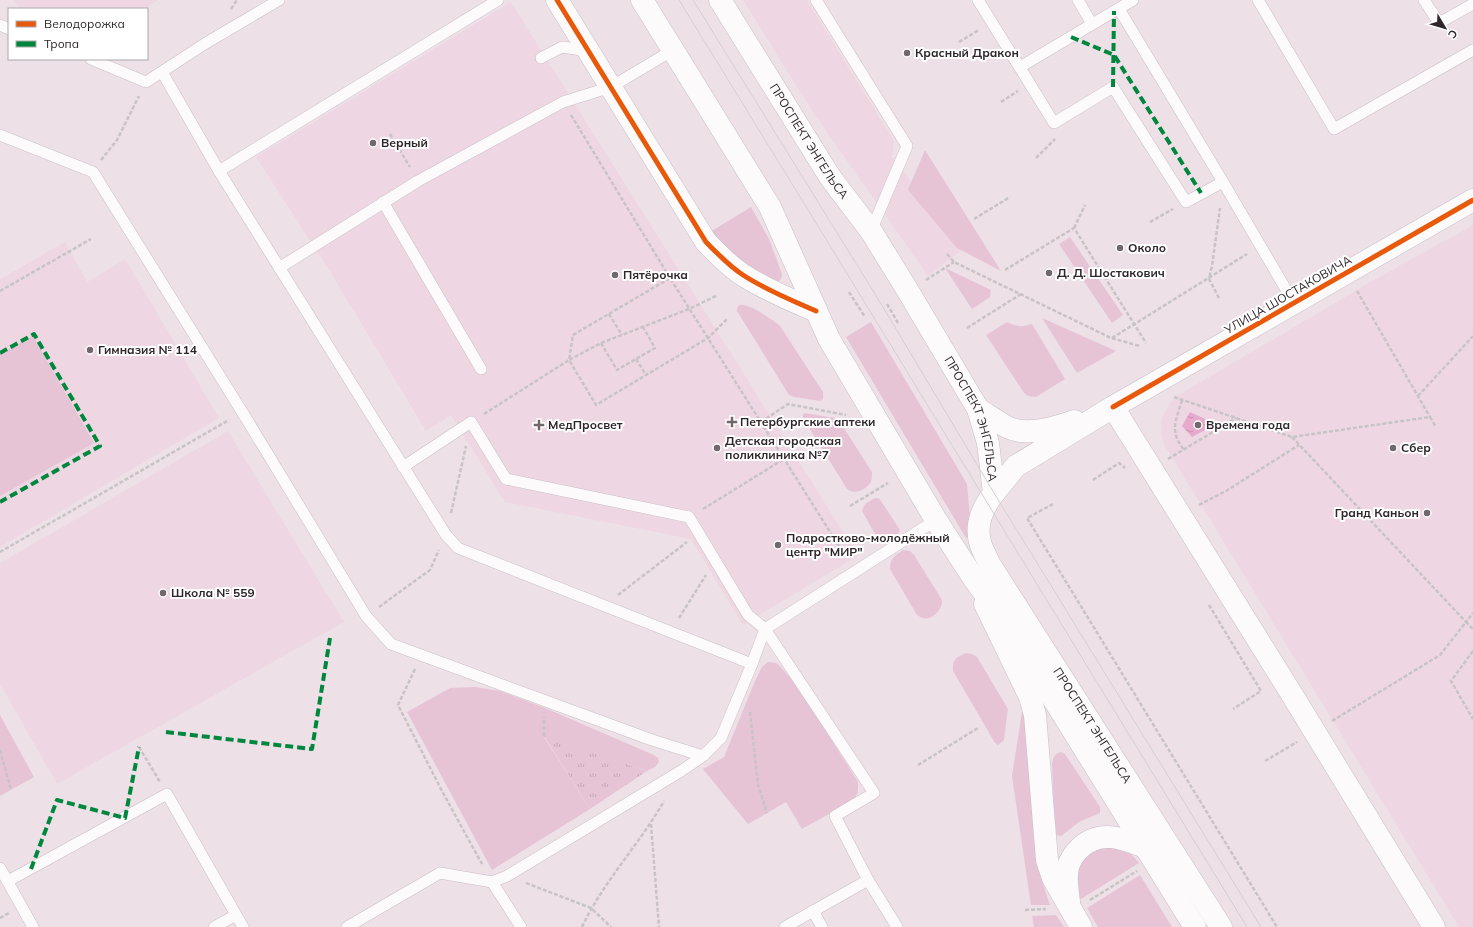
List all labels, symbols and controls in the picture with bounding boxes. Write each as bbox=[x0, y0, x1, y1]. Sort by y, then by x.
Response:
legend bbox=[8, 8, 148, 60]
north arrow bbox=[1425, 8, 1465, 48]
text: Велодорожка bbox=[44, 16, 125, 31]
text: С bbox=[1445, 27, 1461, 42]
text: Тропа bbox=[44, 36, 79, 51]
place label: Красный Дракон bbox=[915, 45, 1019, 60]
marker: Красный Дракон bbox=[902, 48, 912, 58]
street label: ПРОСПЕКТ ЭНГЕЛЬСА bbox=[767, 81, 852, 202]
place label: Верный bbox=[381, 135, 428, 150]
marker: Верный bbox=[368, 138, 378, 148]
place label: Около bbox=[1128, 240, 1166, 255]
marker: Около bbox=[1115, 243, 1125, 253]
street label: УЛИЦА ШОСТАКОВИЧА bbox=[1221, 252, 1354, 338]
place label: Д. Д. Шостакович bbox=[1057, 265, 1165, 280]
place label: Пятёрочка bbox=[623, 267, 688, 282]
marker: Д. Д. Шостакович bbox=[1044, 268, 1054, 278]
marker: Пятёрочка bbox=[610, 270, 620, 280]
place label: Гимназия № 114 bbox=[98, 342, 197, 357]
marker: Гимназия № 114 bbox=[85, 345, 95, 355]
street label: ПРОСПЕКТ ЭНГЕЛЬСА bbox=[941, 353, 1001, 483]
place label: Петербургские аптеки bbox=[740, 414, 875, 429]
place label: МедПросвет bbox=[548, 417, 623, 432]
marker: Петербургские аптеки bbox=[727, 417, 737, 427]
place label: Времена года bbox=[1206, 417, 1290, 432]
marker: МедПросвет bbox=[533, 419, 545, 431]
marker: Времена года bbox=[1193, 420, 1203, 430]
place label: Детская городская поликлиника №7 bbox=[725, 433, 841, 462]
place label: Сбер bbox=[1401, 440, 1431, 455]
marker: Детская городская поликлиника №7 bbox=[712, 443, 722, 453]
marker: Сбер bbox=[1388, 443, 1398, 453]
place label: Гранд Каньон bbox=[1335, 505, 1419, 520]
marker: Гранд Каньон bbox=[1422, 508, 1432, 518]
place label: Подростково-молодёжный центр "МИР" bbox=[786, 530, 950, 559]
marker: Подростково-молодёжный центр "МИР" bbox=[773, 540, 783, 550]
place label: Школа № 559 bbox=[171, 585, 255, 600]
marker: Школа № 559 bbox=[158, 588, 168, 598]
street label: ПРОСПЕКТ ЭНГЕЛЬСА bbox=[1050, 664, 1135, 786]

